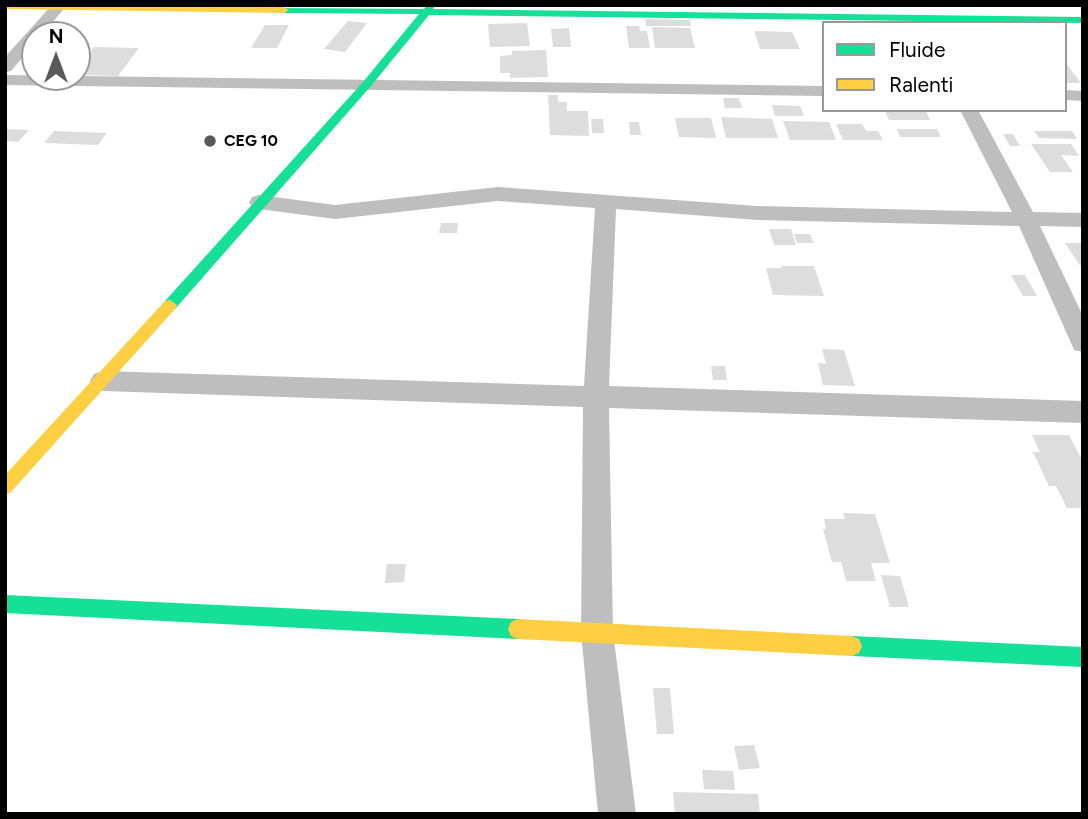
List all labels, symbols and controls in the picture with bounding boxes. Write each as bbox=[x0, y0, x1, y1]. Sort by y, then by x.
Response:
north arrow bbox=[21, 21, 91, 91]
legend bbox=[822, 21, 1067, 112]
text: N bbox=[49, 25, 63, 48]
text: Fluide bbox=[889, 37, 945, 62]
text: Ralenti bbox=[889, 72, 953, 97]
place label: CEG 10 bbox=[224, 131, 278, 151]
marker: CEG 10 bbox=[202, 133, 218, 149]

